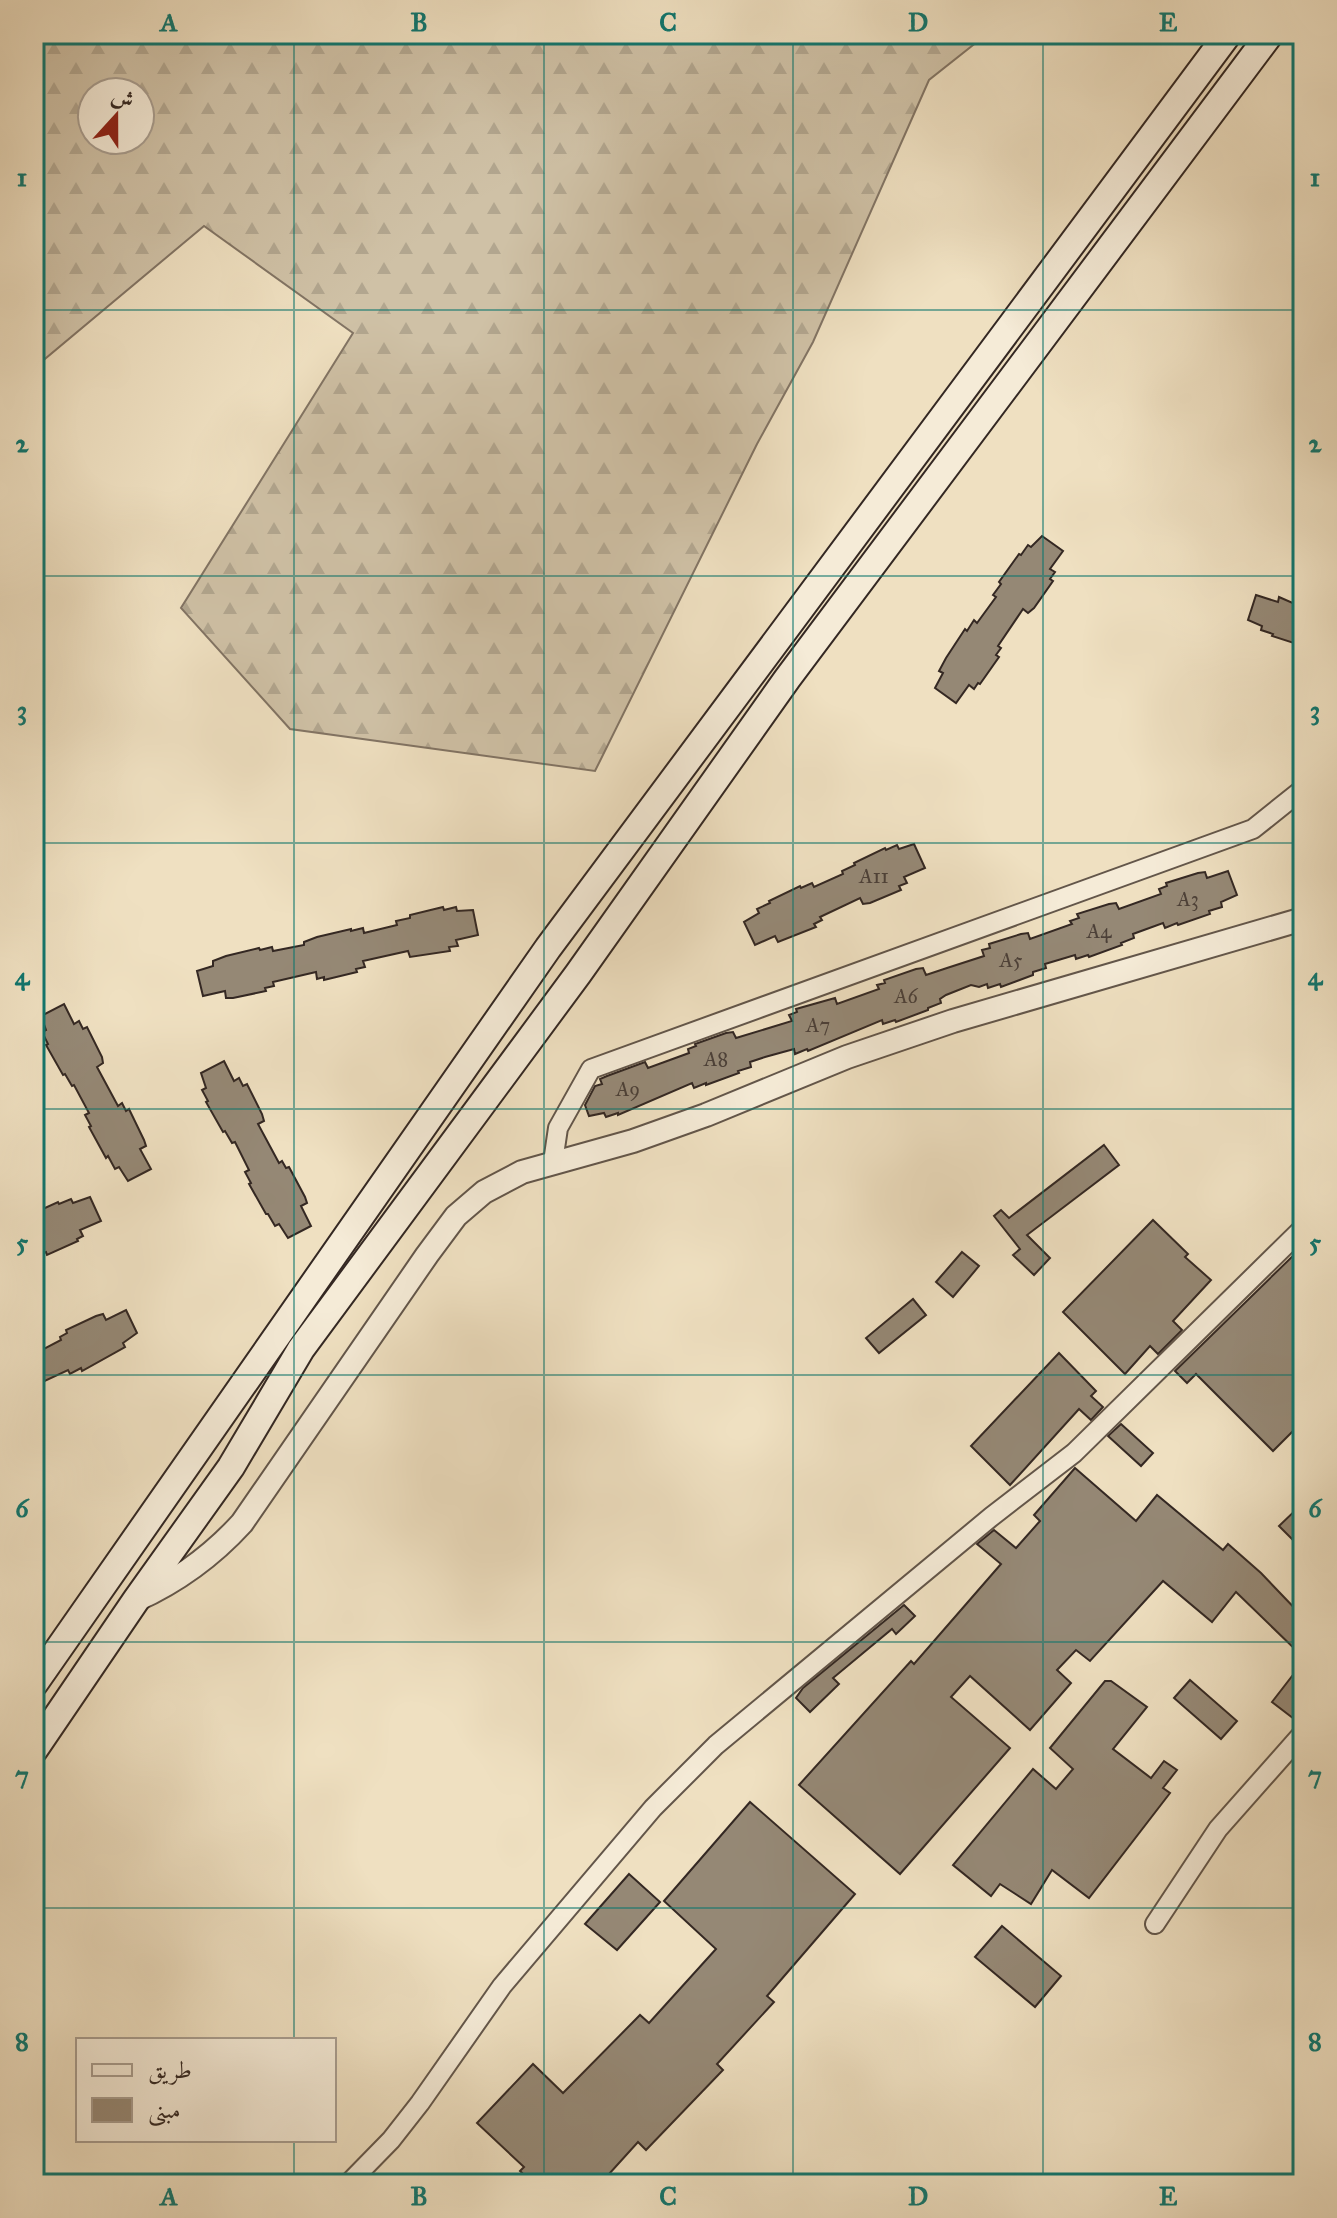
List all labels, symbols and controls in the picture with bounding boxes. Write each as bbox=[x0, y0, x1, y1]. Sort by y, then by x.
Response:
text: A bbox=[158, 6, 178, 38]
text: B bbox=[410, 6, 428, 38]
text: C bbox=[659, 6, 677, 38]
text: D bbox=[908, 6, 928, 38]
text: E bbox=[1159, 6, 1178, 38]
north arrow bbox=[76, 76, 156, 156]
text: ش bbox=[108, 81, 138, 114]
text: 1 bbox=[17, 161, 27, 193]
text: 1 bbox=[1310, 161, 1320, 193]
text: 2 bbox=[16, 427, 30, 459]
text: 2 bbox=[1309, 427, 1323, 459]
text: 3 bbox=[17, 694, 27, 726]
text: 3 bbox=[1310, 694, 1320, 726]
house number: A11 bbox=[858, 864, 889, 888]
house number: A3 bbox=[1176, 887, 1199, 911]
house number: A4 bbox=[1086, 919, 1112, 943]
house number: A5 bbox=[999, 948, 1022, 972]
text: 4 bbox=[15, 960, 31, 992]
text: 4 bbox=[1308, 960, 1324, 992]
house number: A6 bbox=[893, 984, 919, 1008]
house number: A7 bbox=[805, 1013, 830, 1037]
house number: A8 bbox=[703, 1047, 728, 1071]
house number: A9 bbox=[615, 1077, 640, 1101]
text: 5 bbox=[16, 1226, 29, 1258]
text: 5 bbox=[1309, 1226, 1322, 1258]
text: 6 bbox=[15, 1492, 30, 1524]
text: 6 bbox=[1308, 1492, 1323, 1524]
text: 7 bbox=[15, 1759, 29, 1791]
text: 7 bbox=[1308, 1759, 1322, 1791]
text: 8 bbox=[15, 2025, 29, 2057]
text: 8 bbox=[1308, 2025, 1322, 2057]
legend bbox=[76, 2038, 336, 2142]
text: طريق bbox=[148, 2055, 192, 2085]
text: مبنى bbox=[148, 2095, 181, 2127]
text: A bbox=[158, 2180, 178, 2212]
text: B bbox=[410, 2180, 428, 2212]
text: C bbox=[659, 2180, 677, 2212]
text: D bbox=[908, 2180, 928, 2212]
text: E bbox=[1159, 2180, 1178, 2212]

